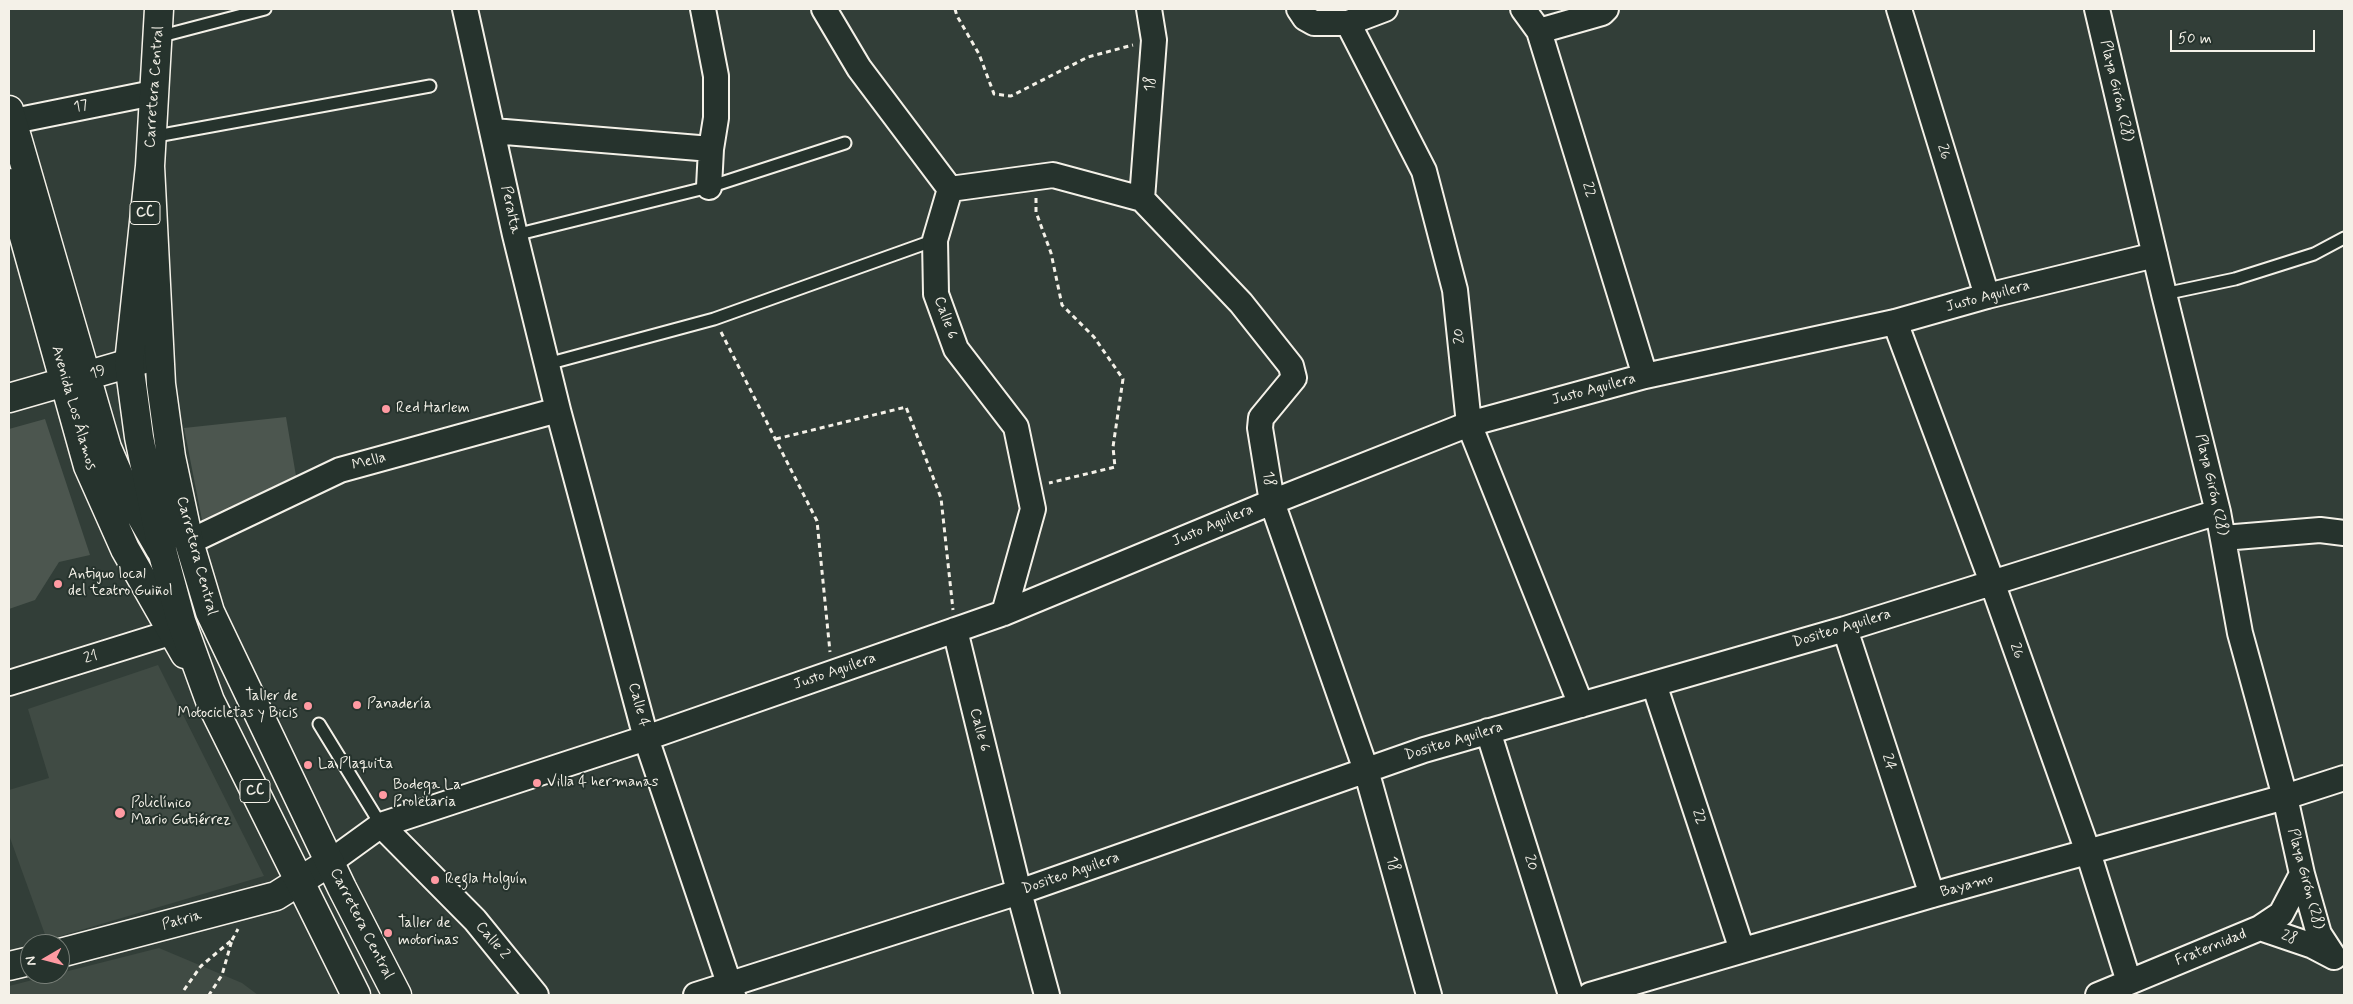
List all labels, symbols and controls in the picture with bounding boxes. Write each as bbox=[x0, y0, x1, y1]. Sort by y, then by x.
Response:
scale bar bbox=[2173, 20, 2318, 52]
street label: Carretera Central bbox=[142, 25, 168, 149]
text: 50 m bbox=[2178, 29, 2212, 49]
street label: Playa Girón (28) bbox=[2096, 39, 2136, 143]
street label: 18 bbox=[1142, 76, 1160, 92]
street label: 17 bbox=[72, 97, 90, 117]
street label: 26 bbox=[1932, 142, 1954, 162]
street label: 22 bbox=[1577, 180, 1599, 200]
street label: Peralta bbox=[496, 184, 524, 236]
road number: CC bbox=[130, 202, 160, 224]
street label: Justo Aguilera bbox=[1944, 277, 2032, 317]
street label: Calle 6 bbox=[929, 294, 961, 342]
street label: 20 bbox=[1450, 327, 1470, 345]
street label: Avenida Los Álamos bbox=[47, 344, 99, 472]
street label: 19 bbox=[88, 362, 108, 384]
street label: Justo Aguilera bbox=[1550, 370, 1638, 410]
place label: Red Harlem bbox=[396, 400, 470, 418]
marker: Red Harlem bbox=[380, 403, 392, 415]
street label: Playa Girón (28) bbox=[2191, 433, 2231, 537]
street label: Mella bbox=[350, 449, 388, 475]
street label: 18 bbox=[1258, 470, 1278, 488]
street label: Carretera Central bbox=[171, 495, 221, 617]
street label: Justo Aguilera bbox=[1170, 501, 1256, 551]
place label: Antiguo local del teatro Guiñol bbox=[68, 566, 173, 601]
marker: Antiguo local del teatro Guiñol bbox=[52, 578, 64, 590]
street label: Dositeo Aguilera bbox=[1791, 606, 1893, 652]
street label: 26 bbox=[2005, 641, 2027, 661]
street label: 21 bbox=[82, 647, 100, 669]
street label: Justo Aguilera bbox=[791, 649, 879, 695]
street label: Calle 4 bbox=[623, 681, 653, 729]
place label: Taller de Motocicletas y Bicis bbox=[178, 688, 298, 723]
place label: Panadería bbox=[367, 696, 432, 714]
marker: Panadería bbox=[351, 699, 363, 711]
marker: Taller de Motocicletas y Bicis bbox=[302, 700, 314, 712]
street label: Calle 6 bbox=[965, 706, 993, 754]
street label: Dositeo Aguilera bbox=[1403, 719, 1505, 765]
street label: 24 bbox=[1877, 751, 1899, 773]
place label: La Plaquita bbox=[318, 756, 393, 774]
marker: La Plaquita bbox=[302, 759, 314, 771]
place label: Villa 4 hermanas bbox=[547, 774, 658, 792]
place label: Bodega La Proletaria bbox=[393, 777, 461, 812]
marker: Villa 4 hermanas bbox=[531, 777, 543, 789]
road number: CC bbox=[240, 779, 270, 802]
marker: Bodega La Proletaria bbox=[377, 789, 389, 801]
place label: Policlínico Mario Gutiérrez bbox=[131, 795, 231, 830]
marker: Policlínico Mario Gutiérrez bbox=[113, 806, 127, 820]
street label: 22 bbox=[1687, 807, 1709, 827]
street label: Playa Girón (28) bbox=[2283, 827, 2327, 931]
street label: Dositeo Aguilera bbox=[1020, 849, 1122, 899]
street label: 20 bbox=[1519, 853, 1541, 873]
street label: 18 bbox=[1381, 854, 1403, 874]
street label: Carretera Central bbox=[325, 865, 397, 983]
street label: Bayamo bbox=[1938, 870, 1996, 902]
place label: Regla Holguín bbox=[445, 871, 527, 889]
marker: Regla Holguín bbox=[429, 874, 441, 886]
street label: Patria bbox=[160, 907, 204, 935]
place label: Taller de motorinas bbox=[398, 915, 459, 950]
street label: Calle 2 bbox=[471, 918, 513, 964]
street label: Fraternidad bbox=[2173, 926, 2249, 970]
marker: Taller de motorinas bbox=[382, 927, 394, 939]
street label: 28 bbox=[2279, 927, 2299, 949]
north arrow bbox=[20, 934, 70, 984]
text: N bbox=[22, 955, 41, 967]

